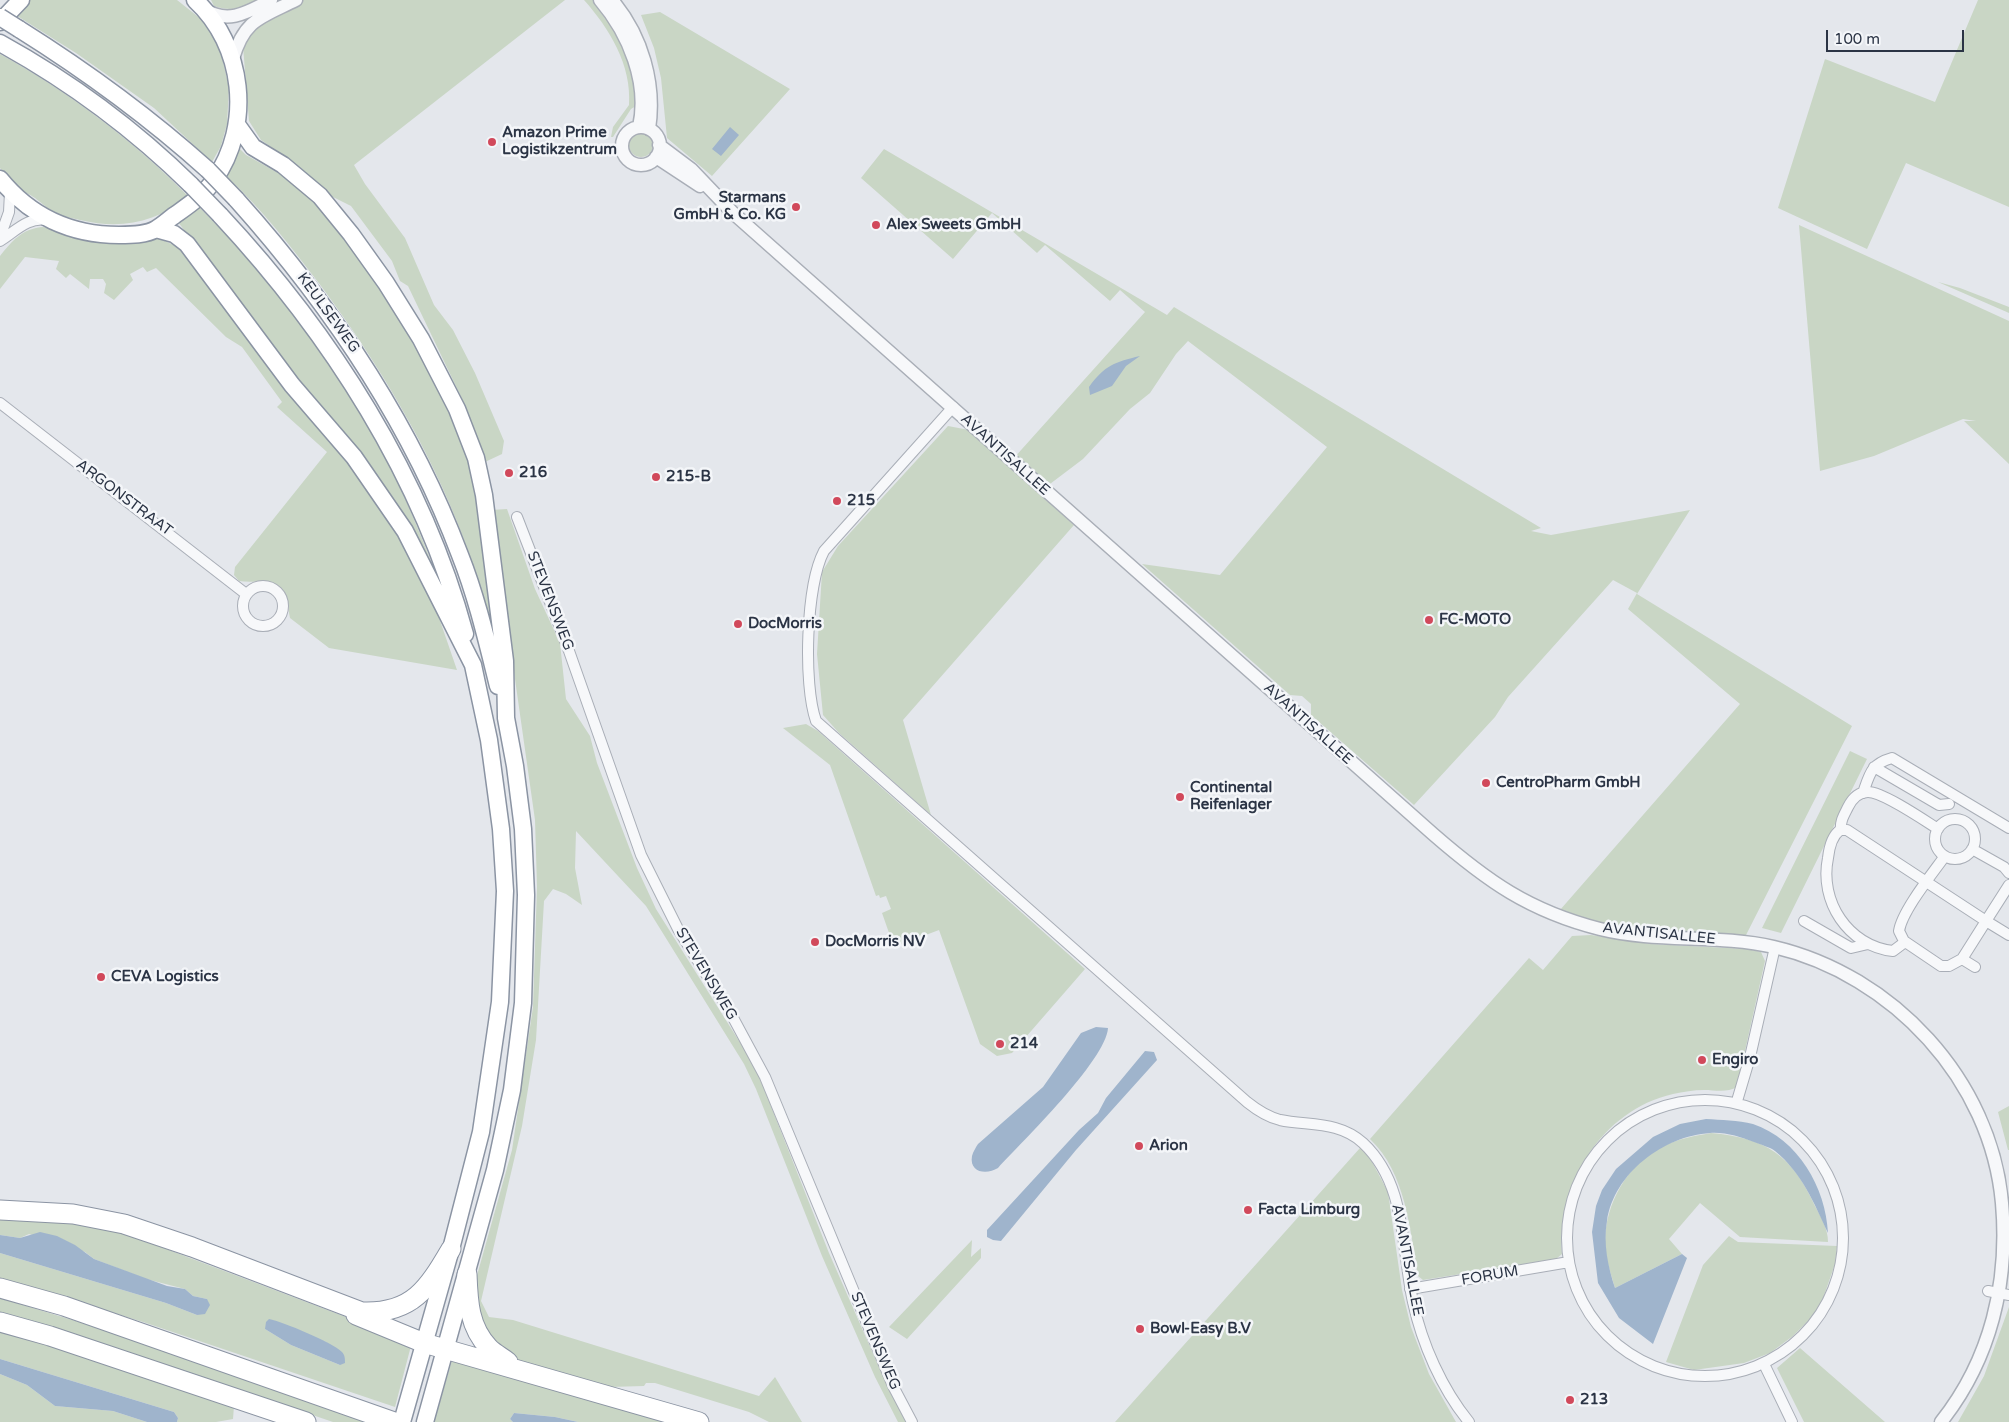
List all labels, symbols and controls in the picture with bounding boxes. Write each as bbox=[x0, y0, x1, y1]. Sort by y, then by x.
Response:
scale bar bbox=[1829, 20, 1966, 52]
text: 100 m bbox=[1834, 30, 1880, 48]
place label: Amazon Prime Logistikzentrum bbox=[502, 124, 617, 159]
marker: Amazon Prime Logistikzentrum bbox=[486, 136, 498, 148]
place label: Starmans GmbH & Co. KG bbox=[674, 189, 786, 224]
marker: Starmans GmbH & Co. KG bbox=[790, 201, 802, 213]
place label: Alex Sweets GmbH bbox=[886, 216, 1021, 234]
marker: Alex Sweets GmbH bbox=[870, 219, 882, 231]
street label: KEULSEWEG bbox=[293, 270, 363, 356]
street label: AVANTISALLEE bbox=[957, 410, 1053, 500]
street label: ARGONSTRAAT bbox=[72, 456, 176, 540]
place label: 216 bbox=[519, 464, 547, 482]
marker: 216 bbox=[503, 467, 515, 479]
place label: 215-B bbox=[666, 468, 711, 486]
marker: 215-B bbox=[650, 471, 662, 483]
place label: 215 bbox=[847, 492, 875, 510]
marker: 215 bbox=[831, 495, 843, 507]
street label: STEVENSWEG bbox=[523, 549, 577, 653]
place label: FC-MOTO bbox=[1439, 611, 1511, 629]
marker: FC-MOTO bbox=[1423, 614, 1435, 626]
place label: DocMorris bbox=[748, 615, 822, 633]
marker: DocMorris bbox=[732, 618, 744, 630]
street label: AVANTISALLEE bbox=[1260, 679, 1356, 769]
place label: CentroPharm GmbH bbox=[1496, 774, 1640, 792]
marker: CentroPharm GmbH bbox=[1480, 777, 1492, 789]
place label: Continental Reifenlager bbox=[1190, 779, 1272, 814]
marker: Continental Reifenlager bbox=[1174, 791, 1186, 803]
street label: AVANTISALLEE bbox=[1601, 919, 1717, 949]
street label: STEVENSWEG bbox=[671, 925, 741, 1023]
place label: DocMorris NV bbox=[825, 933, 925, 951]
marker: DocMorris NV bbox=[809, 936, 821, 948]
place label: CEVA Logistics bbox=[111, 968, 219, 986]
marker: CEVA Logistics bbox=[95, 971, 107, 983]
place label: 214 bbox=[1010, 1035, 1038, 1053]
marker: 214 bbox=[994, 1038, 1006, 1050]
place label: Engiro bbox=[1712, 1051, 1758, 1069]
marker: Engiro bbox=[1696, 1054, 1708, 1066]
place label: Arion bbox=[1149, 1137, 1188, 1155]
marker: Arion bbox=[1133, 1140, 1145, 1152]
place label: Facta Limburg bbox=[1258, 1201, 1360, 1219]
street label: AVANTISALLEE bbox=[1387, 1202, 1427, 1318]
marker: Facta Limburg bbox=[1242, 1204, 1254, 1216]
street label: FORUM bbox=[1460, 1262, 1520, 1290]
street label: STEVENSWEG bbox=[846, 1289, 904, 1393]
place label: Bowl-Easy B.V bbox=[1150, 1320, 1251, 1338]
marker: Bowl-Easy B.V bbox=[1134, 1323, 1146, 1335]
place label: 213 bbox=[1580, 1391, 1608, 1409]
marker: 213 bbox=[1564, 1394, 1576, 1406]

